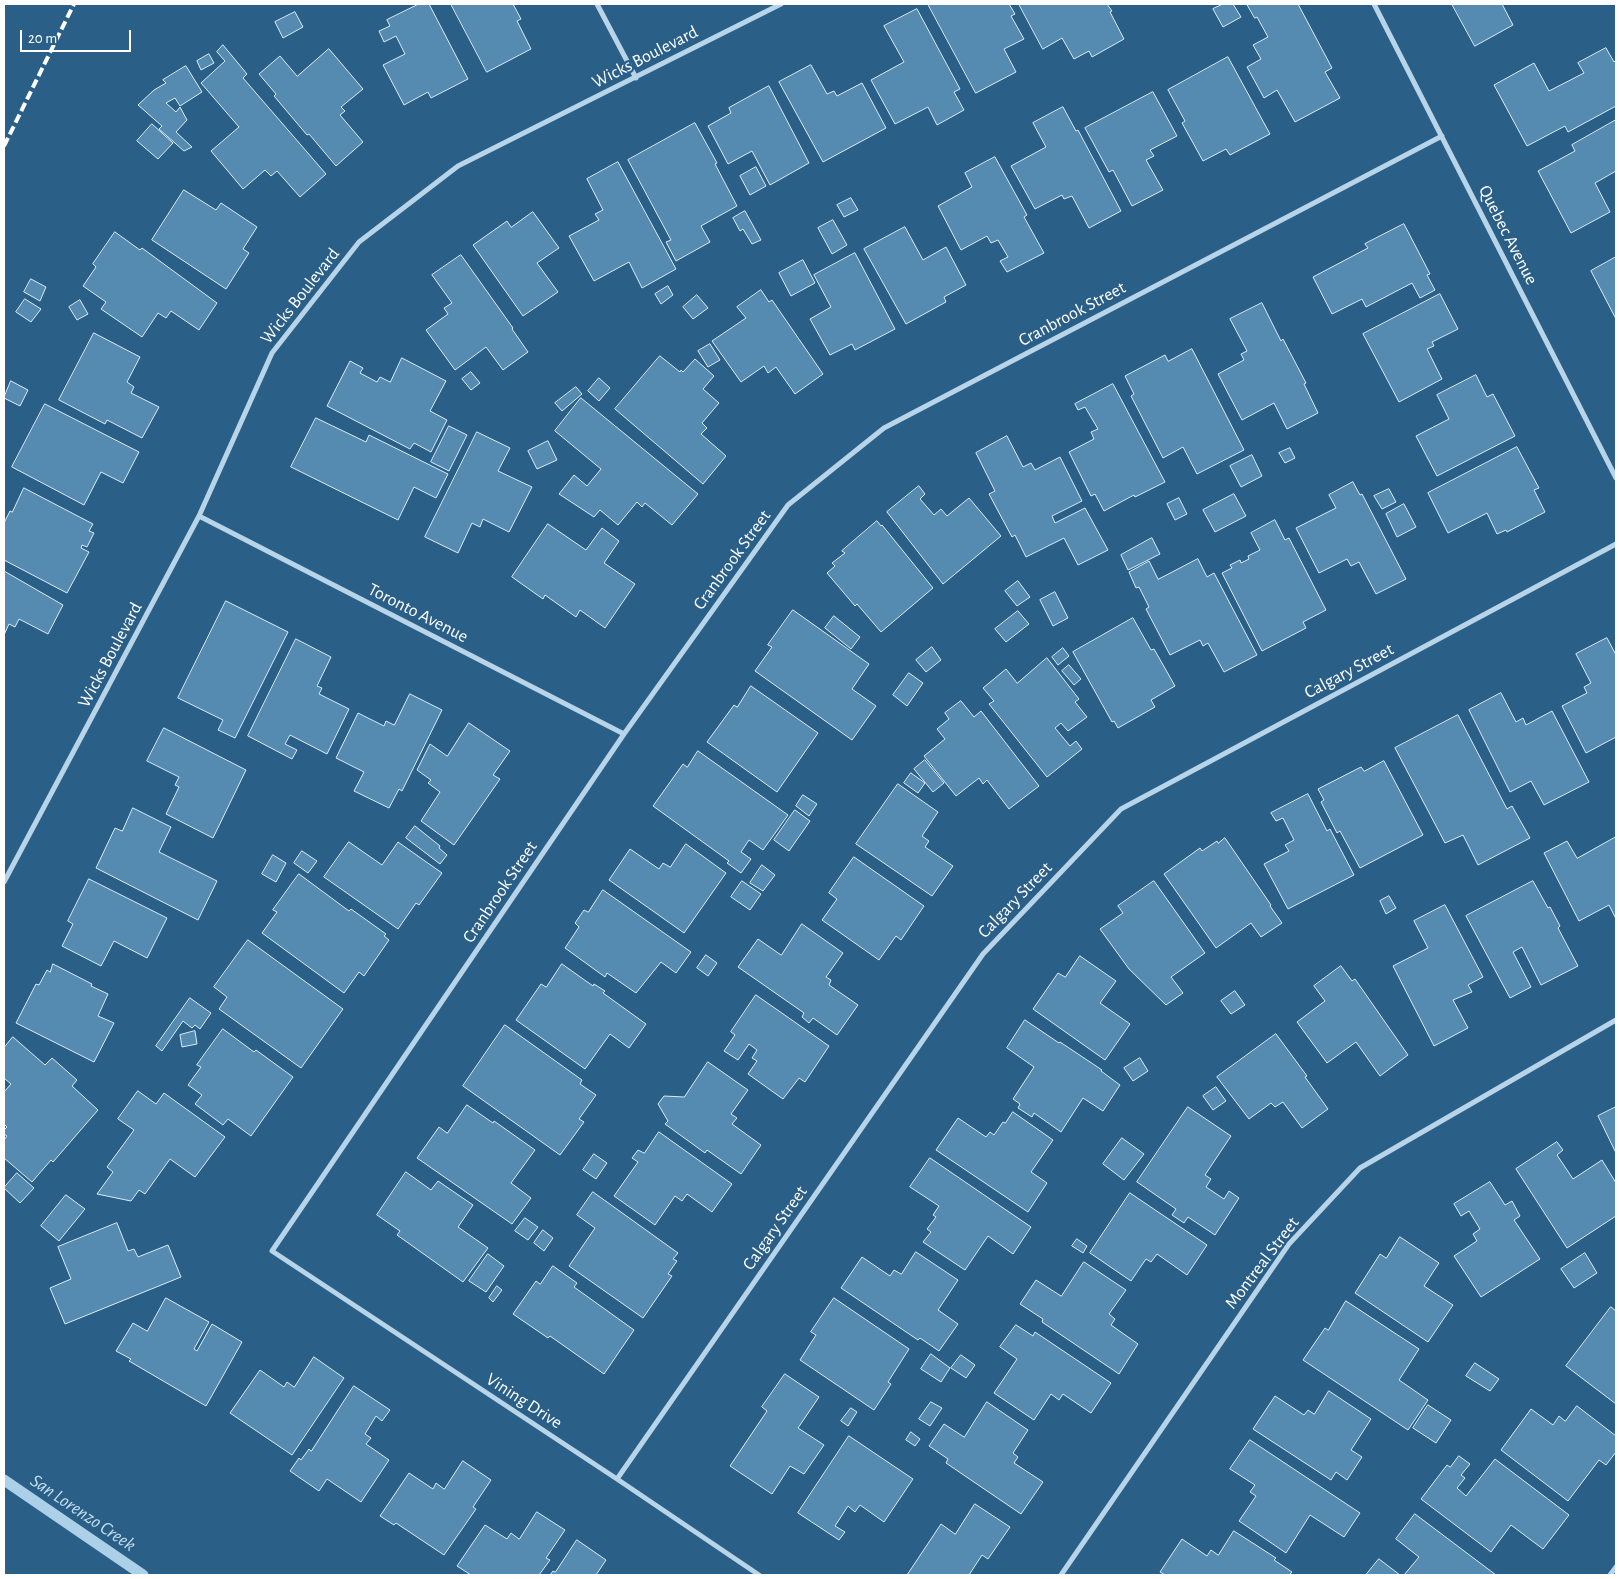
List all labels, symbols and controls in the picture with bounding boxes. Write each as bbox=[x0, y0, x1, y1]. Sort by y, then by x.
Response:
scale bar bbox=[22, 20, 134, 52]
street label: Wicks Boulevard bbox=[588, 21, 702, 93]
text: 20 m bbox=[28, 31, 57, 46]
street label: Quebec Avenue bbox=[1474, 182, 1542, 288]
street label: Wicks Boulevard bbox=[256, 244, 344, 348]
street label: Cranbrook Street bbox=[1015, 277, 1129, 351]
street label: Cranbrook Street bbox=[689, 506, 775, 614]
street label: Toronto Avenue bbox=[364, 578, 472, 648]
street label: Wicks Boulevard bbox=[73, 599, 147, 711]
street label: Calgary Street bbox=[1301, 638, 1397, 704]
street label: Cranbrook Street bbox=[458, 837, 542, 947]
street label: Calgary Street bbox=[973, 857, 1057, 943]
street label: Calgary Street bbox=[738, 1182, 812, 1274]
street label: Montreal Street bbox=[1220, 1213, 1304, 1313]
street label: Vining Drive bbox=[482, 1368, 566, 1434]
water label: San Lorenzo Creek bbox=[26, 1469, 140, 1557]

